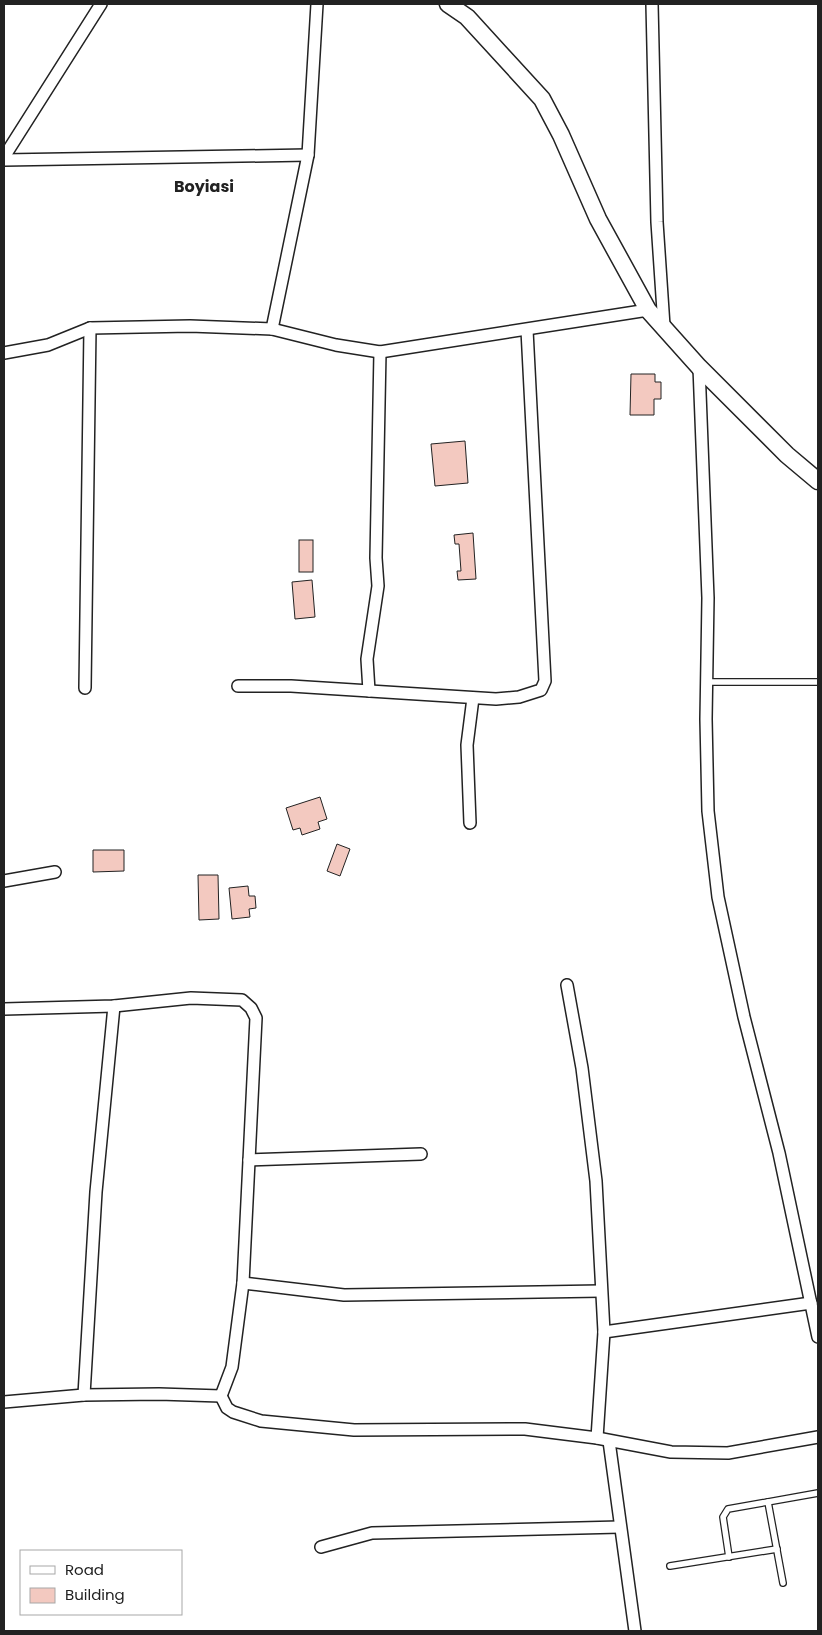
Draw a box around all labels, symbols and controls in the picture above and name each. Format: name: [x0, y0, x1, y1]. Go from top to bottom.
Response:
district label: Boyiasi: [174, 175, 234, 198]
legend: [20, 1550, 182, 1615]
text: Road: [65, 1559, 104, 1580]
text: Building: [65, 1584, 125, 1605]

